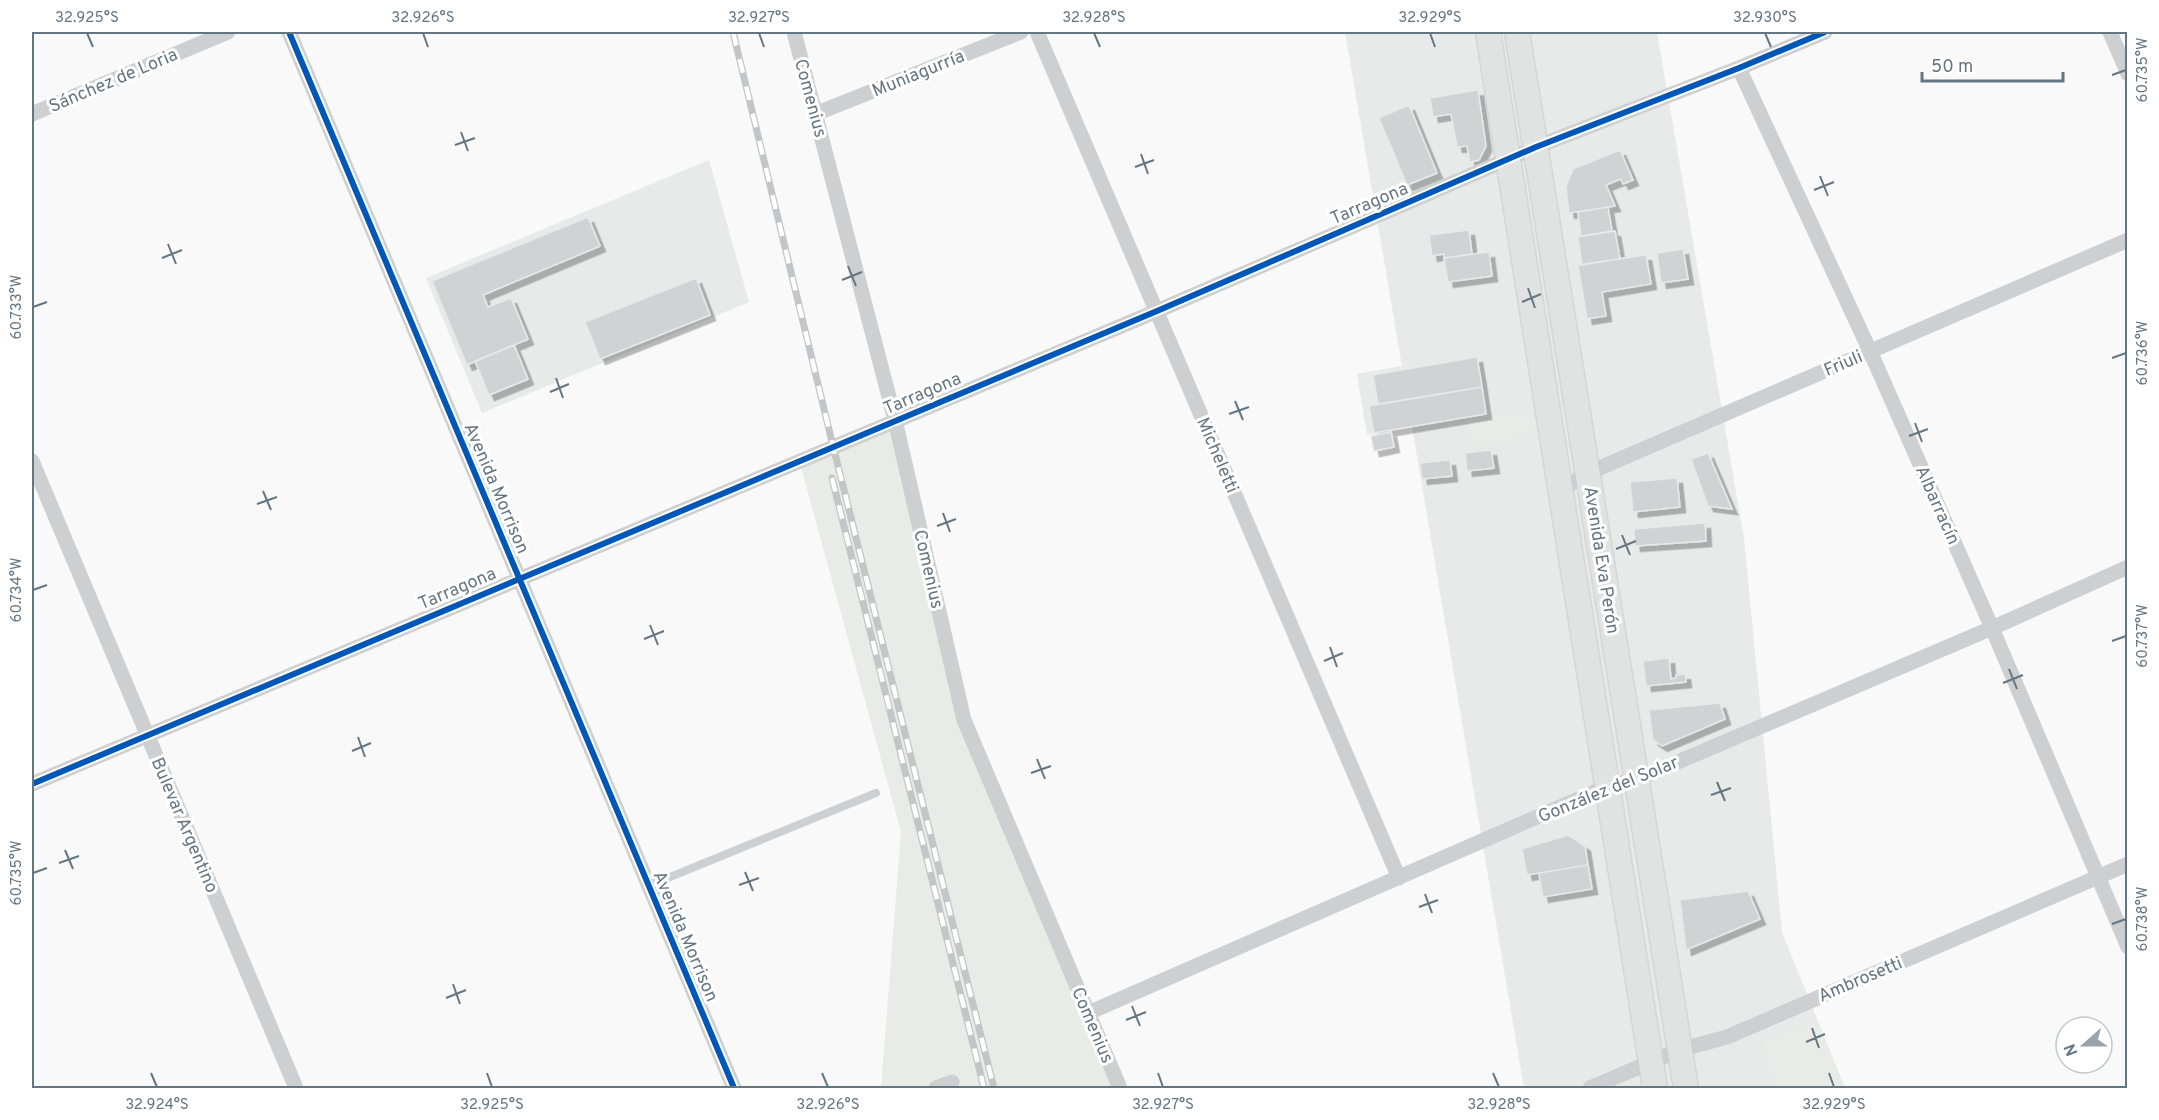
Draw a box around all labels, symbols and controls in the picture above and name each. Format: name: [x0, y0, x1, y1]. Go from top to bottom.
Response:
text: 32.925°S: [55, 9, 119, 28]
text: 32.926°S: [391, 9, 455, 28]
text: 32.927°S: [728, 9, 790, 28]
text: 32.928°S: [1062, 9, 1126, 28]
text: 32.929°S: [1398, 9, 1462, 28]
text: 32.930°S: [1733, 9, 1797, 28]
text: 60.735°W: [2134, 37, 2153, 103]
street label: Sánchez de Loria: [46, 44, 182, 119]
street label: Muniagurría: [869, 45, 968, 103]
scale bar: [1922, 45, 2063, 83]
text: 50 m: [1931, 56, 1973, 79]
street label: Comenius: [788, 57, 831, 140]
street label: Tarragona: [1327, 178, 1412, 231]
text: 60.733°W: [8, 275, 27, 339]
text: 60.736°W: [2134, 321, 2153, 385]
street label: Friuli: [1821, 346, 1866, 383]
street label: Tarragona: [880, 368, 965, 421]
street label: Micheletti: [1190, 414, 1243, 497]
street label: Avenida Morrison: [458, 420, 534, 558]
street label: Albarracín: [1909, 463, 1964, 549]
street label: Avenida Eva Perón: [1577, 485, 1624, 636]
street label: Comenius: [907, 528, 948, 611]
text: 60.734°W: [8, 557, 27, 623]
street label: Tarragona: [415, 563, 500, 616]
text: 60.737°W: [2134, 604, 2153, 668]
street label: González del Solar: [1535, 752, 1682, 829]
street label: Bulevar Argentino: [145, 754, 223, 897]
text: 60.735°W: [8, 840, 27, 906]
street label: Avenida Morrison: [647, 868, 723, 1006]
text: 60.738°W: [2134, 887, 2153, 952]
street label: Ambrosetti: [1815, 952, 1906, 1008]
street label: Comenius: [1065, 984, 1118, 1067]
north arrow: [2054, 1015, 2114, 1075]
text: N: [2060, 1041, 2083, 1059]
text: 32.924°S: [125, 1096, 189, 1115]
text: 32.925°S: [460, 1096, 524, 1115]
text: 32.926°S: [796, 1096, 860, 1115]
text: 32.927°S: [1132, 1096, 1194, 1115]
text: 32.928°S: [1467, 1096, 1531, 1115]
text: 32.929°S: [1802, 1096, 1866, 1115]

